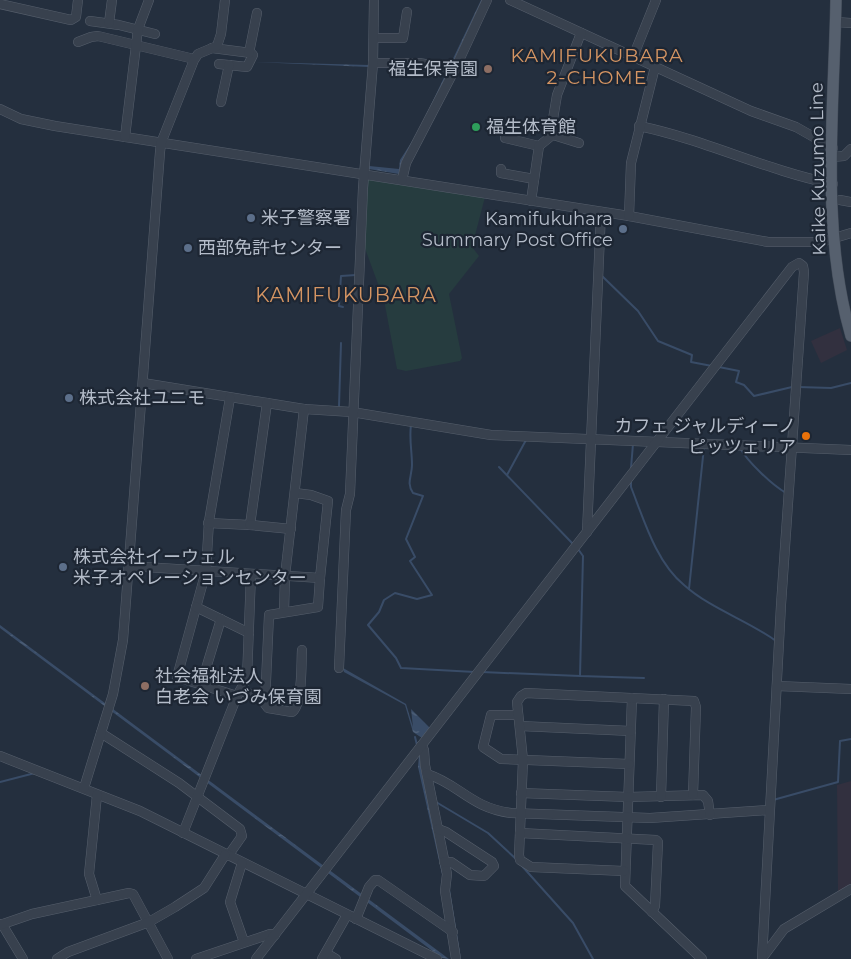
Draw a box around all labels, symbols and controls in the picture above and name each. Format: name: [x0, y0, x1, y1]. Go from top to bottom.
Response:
district label: KAMIFUKUBARA 2-CHOME: [510, 44, 684, 89]
place label: 福生保育園: [388, 58, 478, 80]
marker: 福生保育園: [482, 63, 494, 75]
street label: Kaike Kuzumo Line: [805, 82, 831, 256]
place label: 福生体育館: [486, 116, 576, 138]
marker: 福生体育館: [470, 121, 482, 133]
place label: 米子警察署: [261, 207, 351, 229]
place label: Kamifukuhara Summary Post Office: [422, 208, 613, 251]
marker: 米子警察署: [245, 212, 257, 224]
marker: Kamifukuhara Summary Post Office: [617, 223, 629, 235]
place label: 西部免許センター: [198, 237, 342, 259]
marker: 西部免許センター: [182, 242, 194, 254]
district label: KAMIFUKUBARA: [255, 283, 437, 307]
place label: 株式会社ユニモ: [79, 387, 205, 409]
marker: 株式会社ユニモ: [63, 392, 75, 404]
place label: カフェ ジャルディーノ ピッツェリア: [615, 415, 796, 458]
marker: カフェ ジャルディーノ ピッツェリア: [800, 430, 812, 442]
place label: 株式会社イーウェル 米子オペレーションセンター: [73, 546, 307, 589]
marker: 株式会社イーウェル 米子オペレーションセンター: [57, 561, 69, 573]
place label: 社会福祉法人 白老会 いづみ保育園: [155, 665, 322, 708]
marker: 社会福祉法人 白老会 いづみ保育園: [139, 680, 151, 692]

